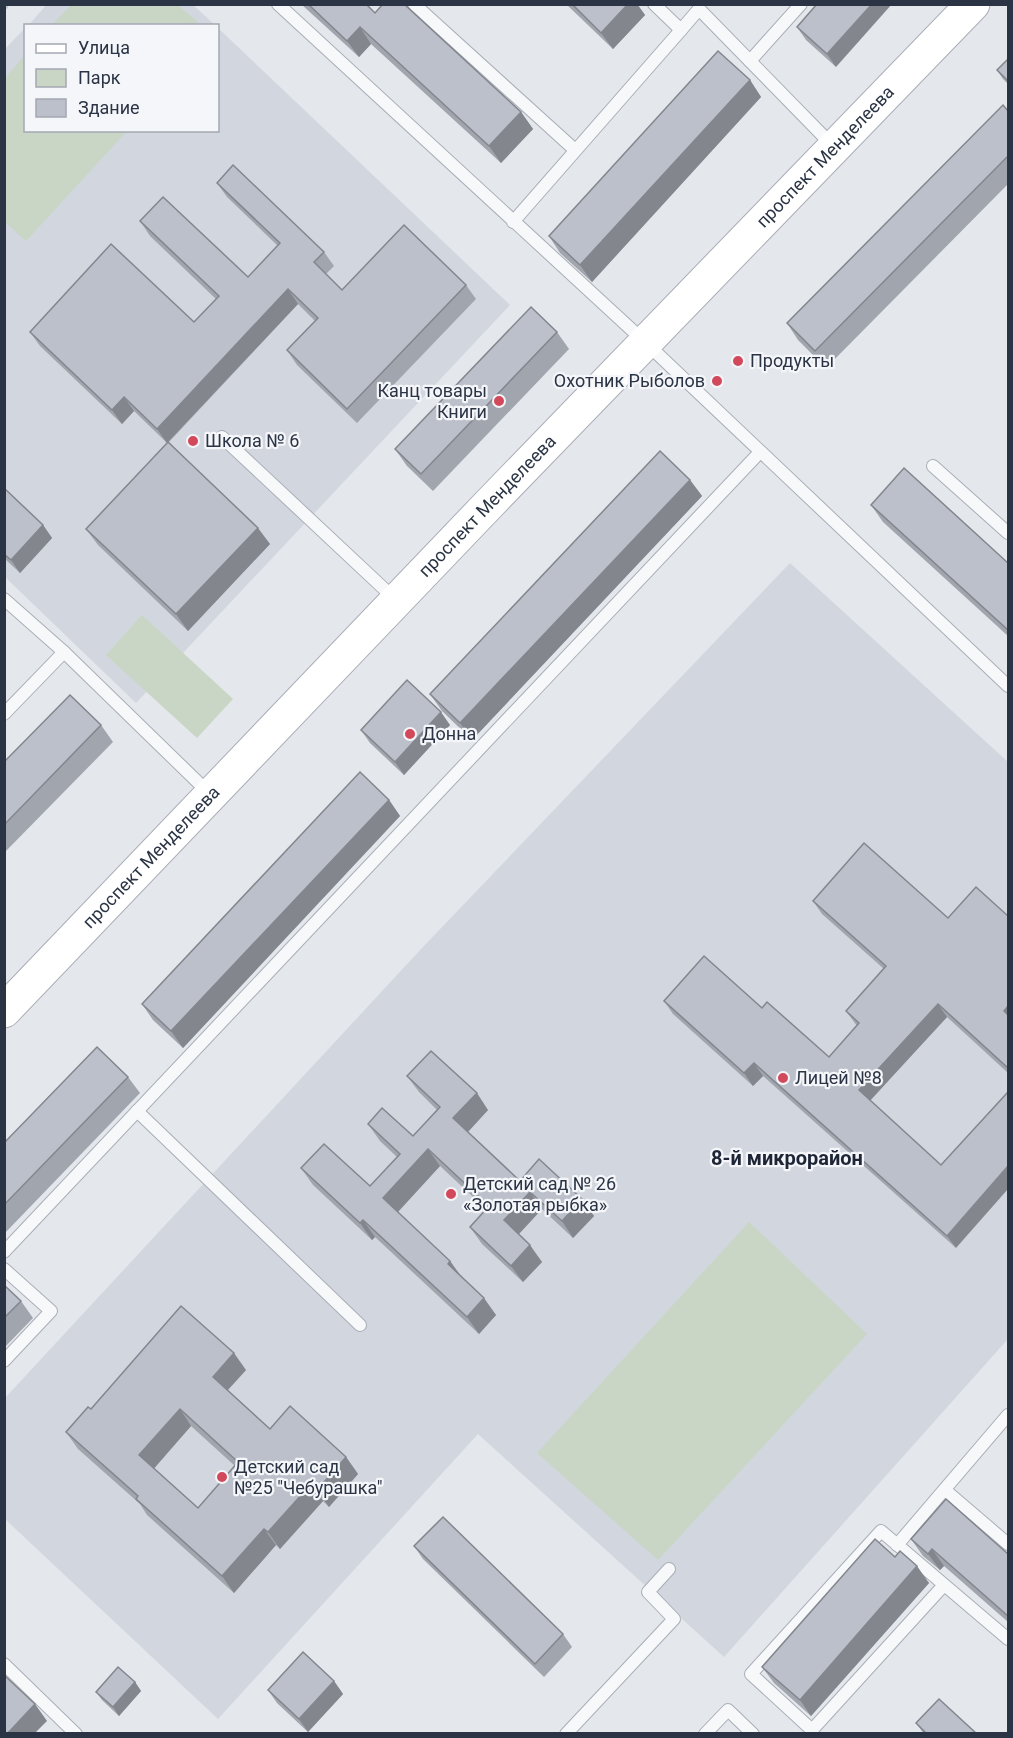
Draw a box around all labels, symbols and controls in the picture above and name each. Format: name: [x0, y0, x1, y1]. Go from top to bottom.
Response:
legend: [24, 24, 219, 132]
text: Улица: [78, 37, 130, 58]
text: Парк: [78, 67, 121, 88]
street label: проспект Менделеева: [752, 81, 898, 231]
text: Здание: [78, 97, 140, 118]
place label: Продукты: [750, 350, 834, 371]
marker: Продукты: [731, 354, 745, 368]
place label: Охотник Рыболов: [554, 370, 705, 391]
marker: Охотник Рыболов: [710, 374, 724, 388]
place label: Канц товары Книги: [377, 380, 487, 422]
marker: Канц товары Книги: [492, 394, 506, 408]
place label: Школа № 6: [205, 430, 299, 451]
street label: проспект Менделеева: [414, 430, 560, 581]
marker: Школа № 6: [186, 434, 200, 448]
place label: Донна: [422, 723, 476, 744]
marker: Донна: [403, 727, 417, 741]
street label: проспект Менделеева: [78, 781, 224, 932]
place label: Лицей №8: [795, 1067, 882, 1088]
marker: Лицей №8: [776, 1071, 790, 1085]
district label: 8-й микрорайон: [711, 1146, 863, 1170]
place label: Детский сад № 26 «Золотая рыбка»: [463, 1173, 616, 1215]
marker: Детский сад № 26 «Золотая рыбка»: [444, 1187, 458, 1201]
place label: Детский сад №25 "Чебурашка": [234, 1456, 382, 1498]
marker: Детский сад №25 "Чебурашка": [215, 1470, 229, 1484]

